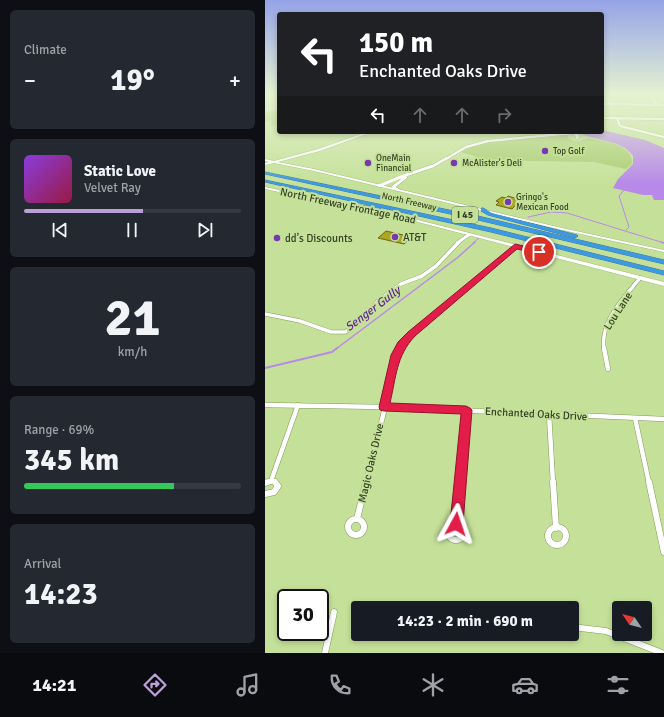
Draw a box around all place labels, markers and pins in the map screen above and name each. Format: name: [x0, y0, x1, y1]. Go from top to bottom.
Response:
marker: Top Golf: [540, 146, 550, 156]
place label: Top Golf: [553, 146, 585, 157]
place label: OneMain Financial: [376, 153, 412, 174]
marker: OneMain Financial: [363, 158, 373, 168]
marker: McAlister's Deli: [449, 158, 459, 168]
place label: McAlister's Deli: [462, 158, 522, 169]
place label: Gringo's Mexican Food: [516, 192, 569, 213]
marker: Gringo's Mexican Food: [503, 197, 513, 207]
place label: AT&T: [403, 231, 427, 244]
place label: dd's Discounts: [285, 232, 353, 245]
marker: AT&T: [390, 232, 400, 242]
marker: dd's Discounts: [272, 233, 282, 243]
pin: [522, 235, 556, 269]

